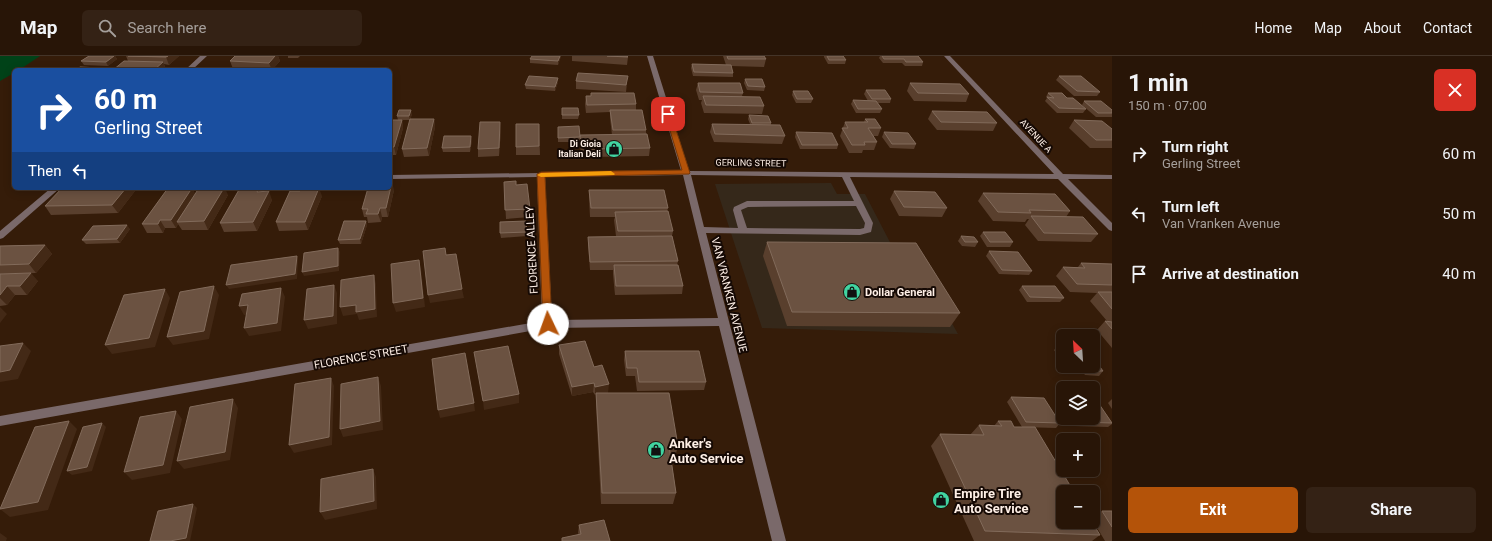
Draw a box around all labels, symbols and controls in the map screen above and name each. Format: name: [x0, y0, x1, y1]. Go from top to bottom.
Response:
search box: [82, 10, 362, 46]
text: Map: [20, 16, 58, 39]
icon: search: [96, 17, 118, 39]
text: Search here: [128, 19, 206, 37]
text: Home: [1254, 20, 1292, 36]
text: Map: [1314, 20, 1342, 36]
text: About: [1364, 20, 1401, 36]
text: Contact: [1423, 20, 1472, 36]
text: 1 min: [1128, 69, 1188, 97]
button: close: [1434, 69, 1476, 111]
text: 60 m: [94, 83, 157, 116]
icon: right: [28, 84, 80, 136]
pin: [651, 97, 685, 131]
text: 150 m · 07:00: [1128, 98, 1207, 113]
icon: arrive: [657, 103, 679, 125]
text: Gerling Street: [94, 117, 203, 138]
street label: AVENUE A: [1018, 117, 1054, 155]
text: Turn right: [1162, 138, 1228, 156]
place label: Di Gioia Italian Deli: [558, 139, 601, 159]
shop icon: Di Gioia Italian Deli: [604, 139, 624, 159]
icon: right: [1128, 143, 1150, 165]
text: 60 m: [1442, 145, 1476, 163]
text: Gerling Street: [1162, 156, 1240, 171]
street label: GERLING STREET: [716, 157, 787, 169]
icon: left: [69, 160, 91, 182]
text: Then: [28, 162, 61, 180]
text: Turn left: [1162, 198, 1219, 216]
icon: left: [1128, 203, 1150, 225]
street label: FLORENCE ALLEY: [523, 205, 541, 294]
text: 50 m: [1442, 205, 1476, 223]
text: Van Vranken Avenue: [1162, 216, 1280, 231]
street label: VAN VRANKEN AVENUE: [708, 236, 750, 354]
icon: arrive: [1128, 263, 1150, 285]
text: Arrive at destination: [1162, 265, 1299, 283]
text: 40 m: [1442, 265, 1476, 283]
shop icon: Dollar General: [842, 282, 862, 302]
place label: Dollar General: [865, 286, 935, 299]
position arrow: [527, 303, 569, 345]
north arrow: [1056, 329, 1100, 373]
map controls: [1056, 329, 1100, 529]
street label: FLORENCE STREET: [313, 342, 409, 372]
button: layers: [1056, 381, 1100, 425]
button: +: [1056, 433, 1100, 477]
place label: Anker's Auto Service: [669, 436, 743, 466]
shop icon: Anker's Auto Service: [646, 440, 666, 460]
button: −: [1056, 485, 1100, 529]
place label: Empire Tire Auto Service: [954, 486, 1028, 516]
button: Exit: [1128, 487, 1298, 533]
button: Share: [1306, 487, 1476, 533]
shop icon: Empire Tire Auto Service: [931, 490, 951, 510]

